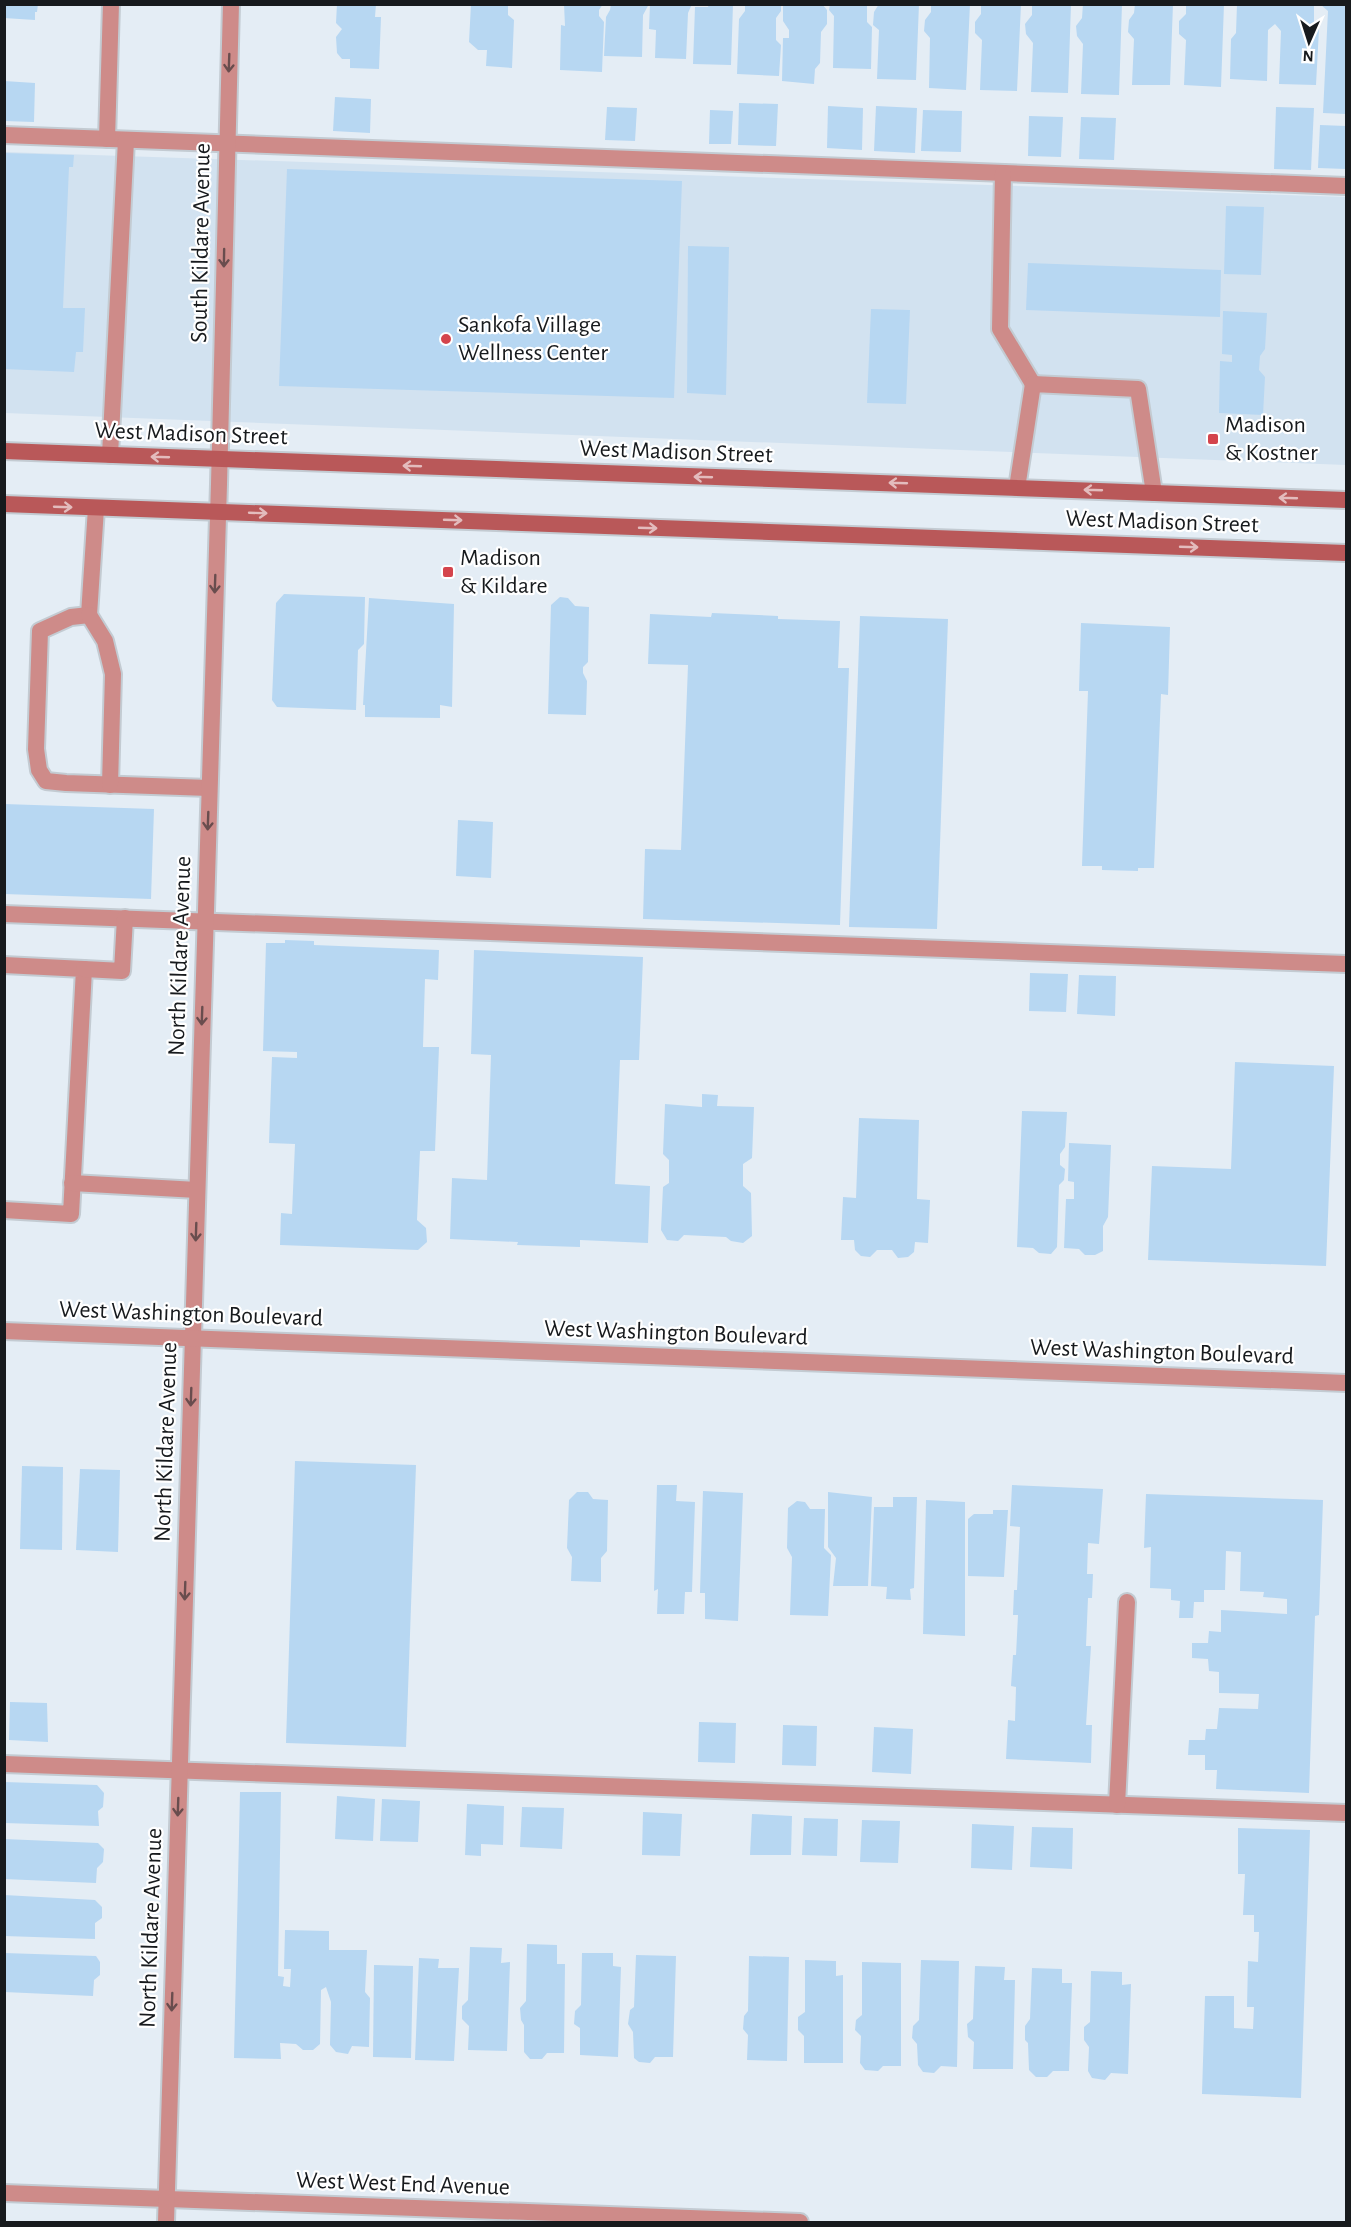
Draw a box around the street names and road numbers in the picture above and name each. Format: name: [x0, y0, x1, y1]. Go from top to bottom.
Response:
street label: South Kildare Avenue: [187, 143, 215, 343]
street label: West Madison Street: [94, 419, 288, 449]
street label: West Madison Street: [579, 437, 773, 467]
street label: West Madison Street: [1065, 507, 1259, 537]
street label: North Kildare Avenue: [165, 856, 195, 1056]
street label: West Washington Boulevard: [59, 1297, 323, 1331]
street label: West Washington Boulevard: [544, 1316, 808, 1350]
street label: West Washington Boulevard: [1030, 1335, 1294, 1369]
street label: North Kildare Avenue: [151, 1342, 181, 1542]
street label: North Kildare Avenue: [136, 1828, 166, 2028]
street label: West West End Avenue: [296, 2168, 510, 2200]

